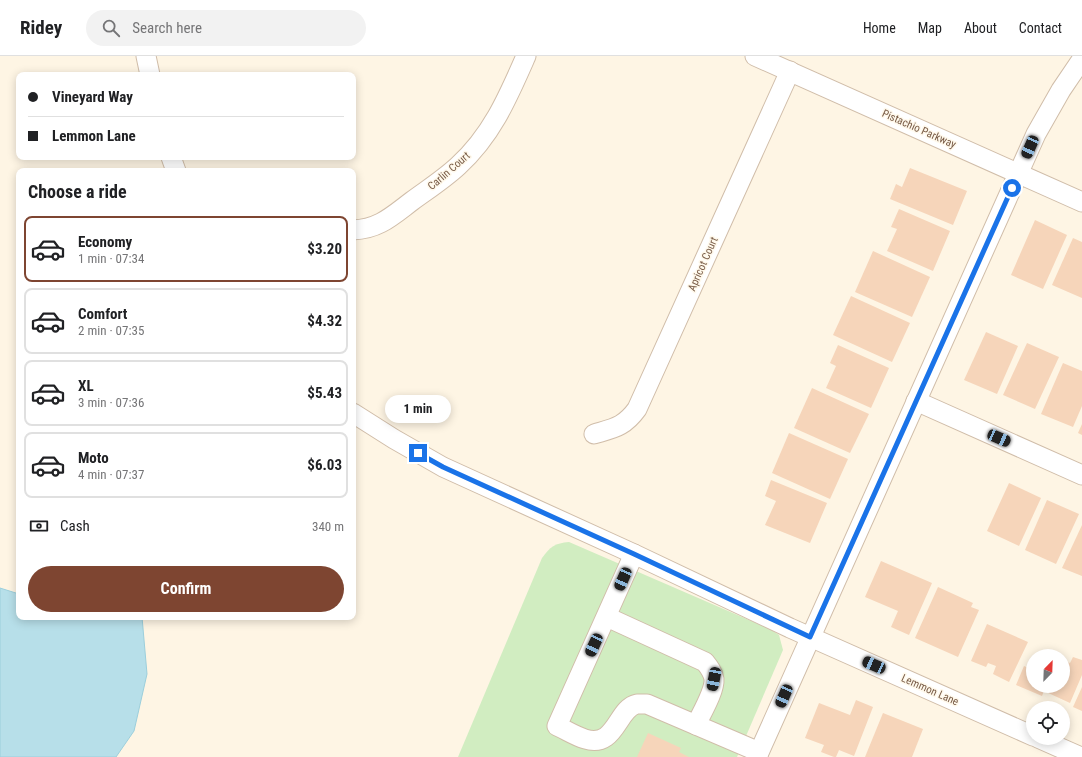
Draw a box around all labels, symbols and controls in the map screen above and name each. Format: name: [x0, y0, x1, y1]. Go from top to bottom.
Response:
search box: [86, 10, 366, 46]
text: Ridey: [20, 16, 62, 39]
icon: search: [100, 17, 122, 39]
text: Search here: [132, 19, 202, 37]
text: Home: [863, 20, 896, 36]
text: Map: [918, 20, 942, 36]
text: About: [964, 20, 997, 36]
text: Contact: [1019, 20, 1062, 36]
text: Vineyard Way: [52, 88, 133, 106]
street label: Pistachio Parkway: [880, 107, 958, 151]
text: Lemmon Lane: [52, 127, 136, 145]
car: [1020, 134, 1040, 160]
street label: Carlin Court: [425, 149, 473, 193]
route start: [1003, 179, 1021, 197]
text: Choose a ride: [28, 181, 127, 202]
icon: car: [30, 231, 66, 267]
text: Economy: [78, 233, 132, 251]
street label: Apricot Court: [685, 235, 721, 293]
text: $3.20: [307, 240, 342, 258]
text: 1 min · 07:34: [78, 251, 144, 266]
icon: car: [30, 303, 66, 339]
text: Comfort: [78, 305, 127, 323]
text: $4.32: [307, 312, 342, 330]
text: 2 min · 07:35: [78, 323, 144, 338]
icon: car: [30, 375, 66, 411]
text: XL: [78, 377, 94, 395]
text: $5.43: [307, 384, 342, 402]
text: 3 min · 07:36: [78, 395, 144, 410]
callout: 1 min: [385, 395, 451, 423]
text: 1 min: [404, 401, 432, 416]
car: [986, 428, 1012, 448]
route end: [409, 444, 427, 462]
icon: car: [30, 447, 66, 483]
text: Moto: [78, 449, 109, 467]
text: $6.03: [307, 456, 342, 474]
text: 4 min · 07:37: [78, 467, 144, 482]
icon: cash: [28, 515, 50, 537]
text: Cash: [60, 517, 90, 535]
text: 340 m: [312, 519, 344, 534]
button: Confirm: [28, 566, 344, 612]
car: [613, 566, 633, 592]
car: [583, 632, 605, 658]
north arrow: [1026, 649, 1070, 693]
map controls: [1026, 649, 1070, 745]
car: [861, 655, 887, 675]
car: [706, 666, 722, 692]
street label: Lemmon Lane: [899, 672, 961, 708]
car: [774, 683, 794, 709]
button: locate: [1026, 701, 1070, 745]

